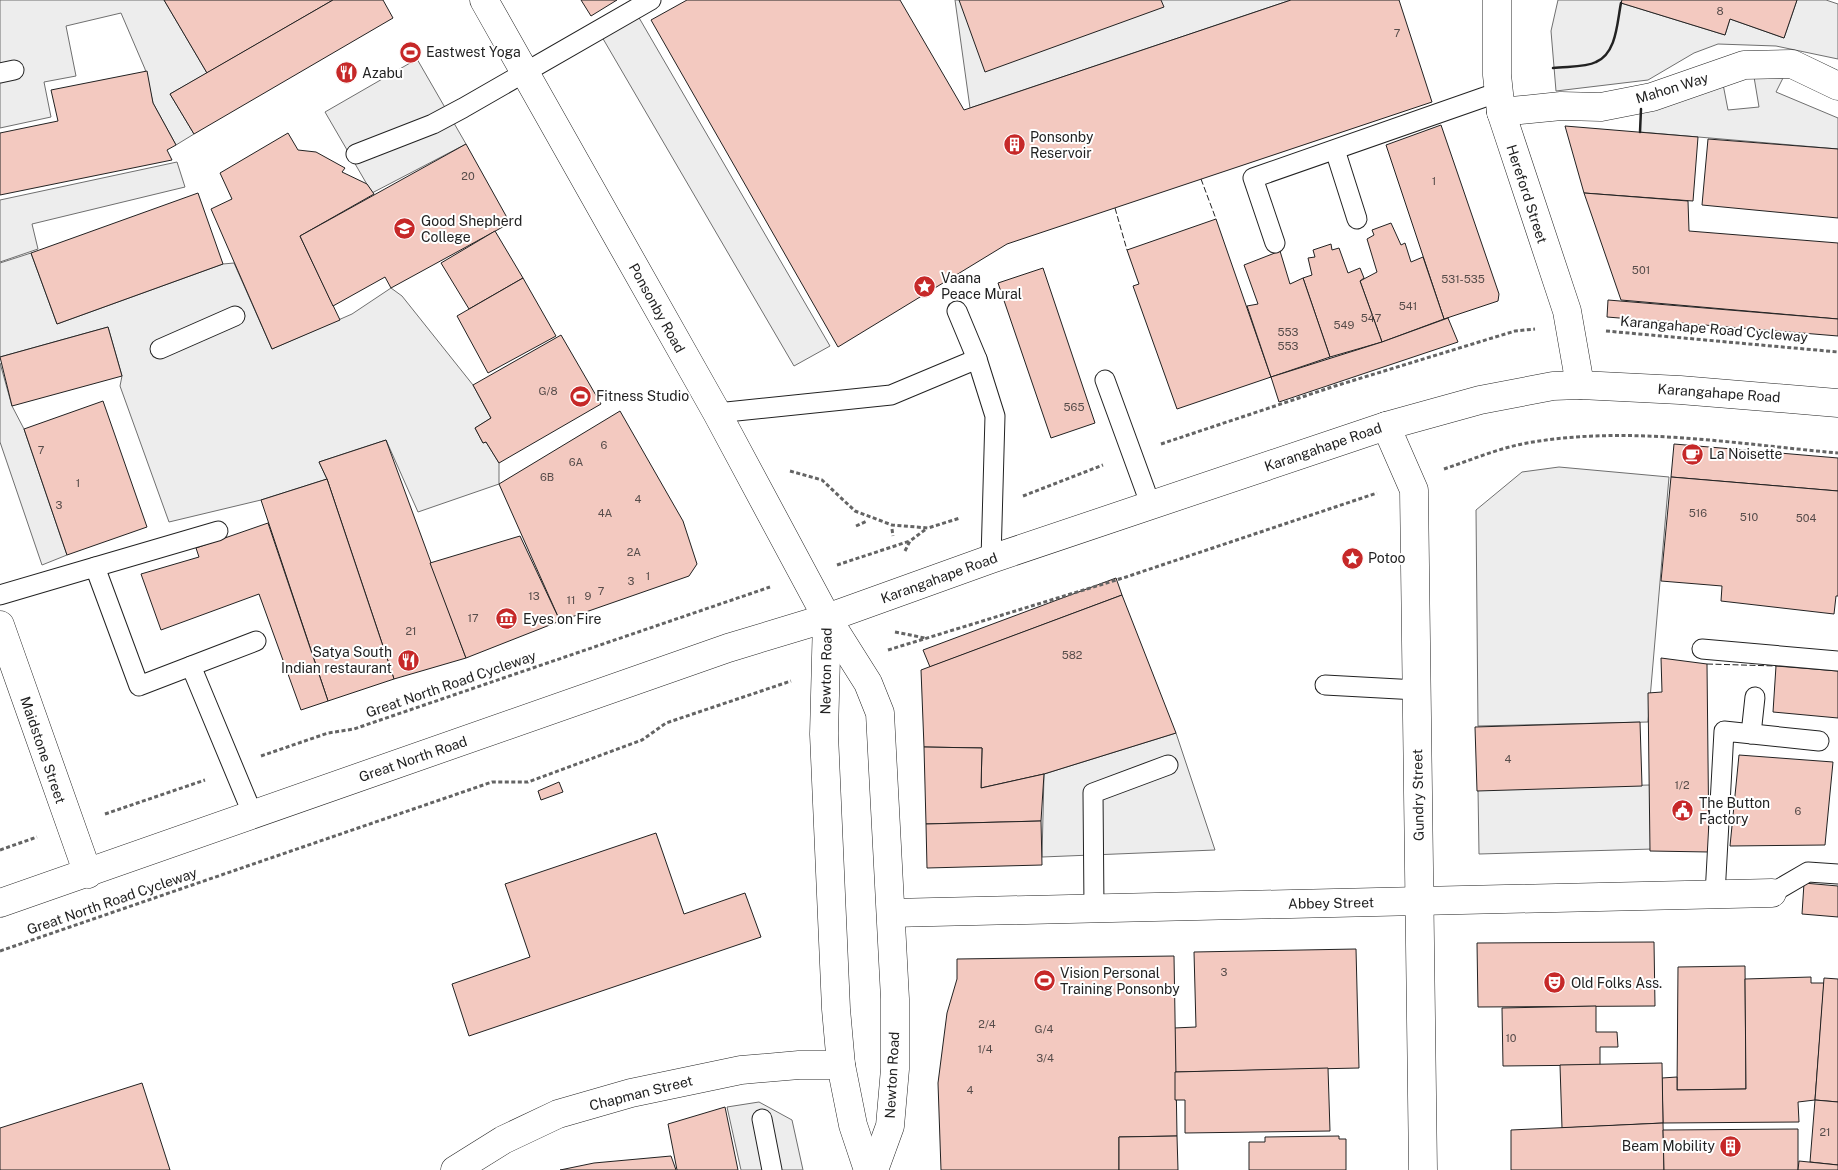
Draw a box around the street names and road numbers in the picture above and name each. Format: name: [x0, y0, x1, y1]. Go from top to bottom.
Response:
street label: Mahon Way: [1634, 69, 1711, 107]
street label: Hereford Street: [1503, 143, 1551, 245]
street label: Ponsonby Road: [626, 260, 688, 356]
street label: Karangahape Road Cycleway: [1619, 313, 1809, 345]
street label: Karangahape Road: [1657, 381, 1781, 405]
street label: Karangahape Road: [1262, 419, 1384, 475]
street label: Karangahape Road: [878, 549, 1000, 607]
street label: Newton Road: [817, 627, 835, 715]
street label: Great North Road Cycleway: [364, 647, 539, 721]
street label: Maidstone Street: [17, 694, 69, 806]
street label: Great North Road: [357, 733, 469, 785]
street label: Gundry Street: [1409, 749, 1427, 841]
street label: Great North Road Cycleway: [25, 864, 200, 938]
street label: Abbey Street: [1288, 894, 1374, 912]
street label: Newton Road: [882, 1031, 902, 1119]
street label: Chapman Street: [588, 1072, 694, 1114]

